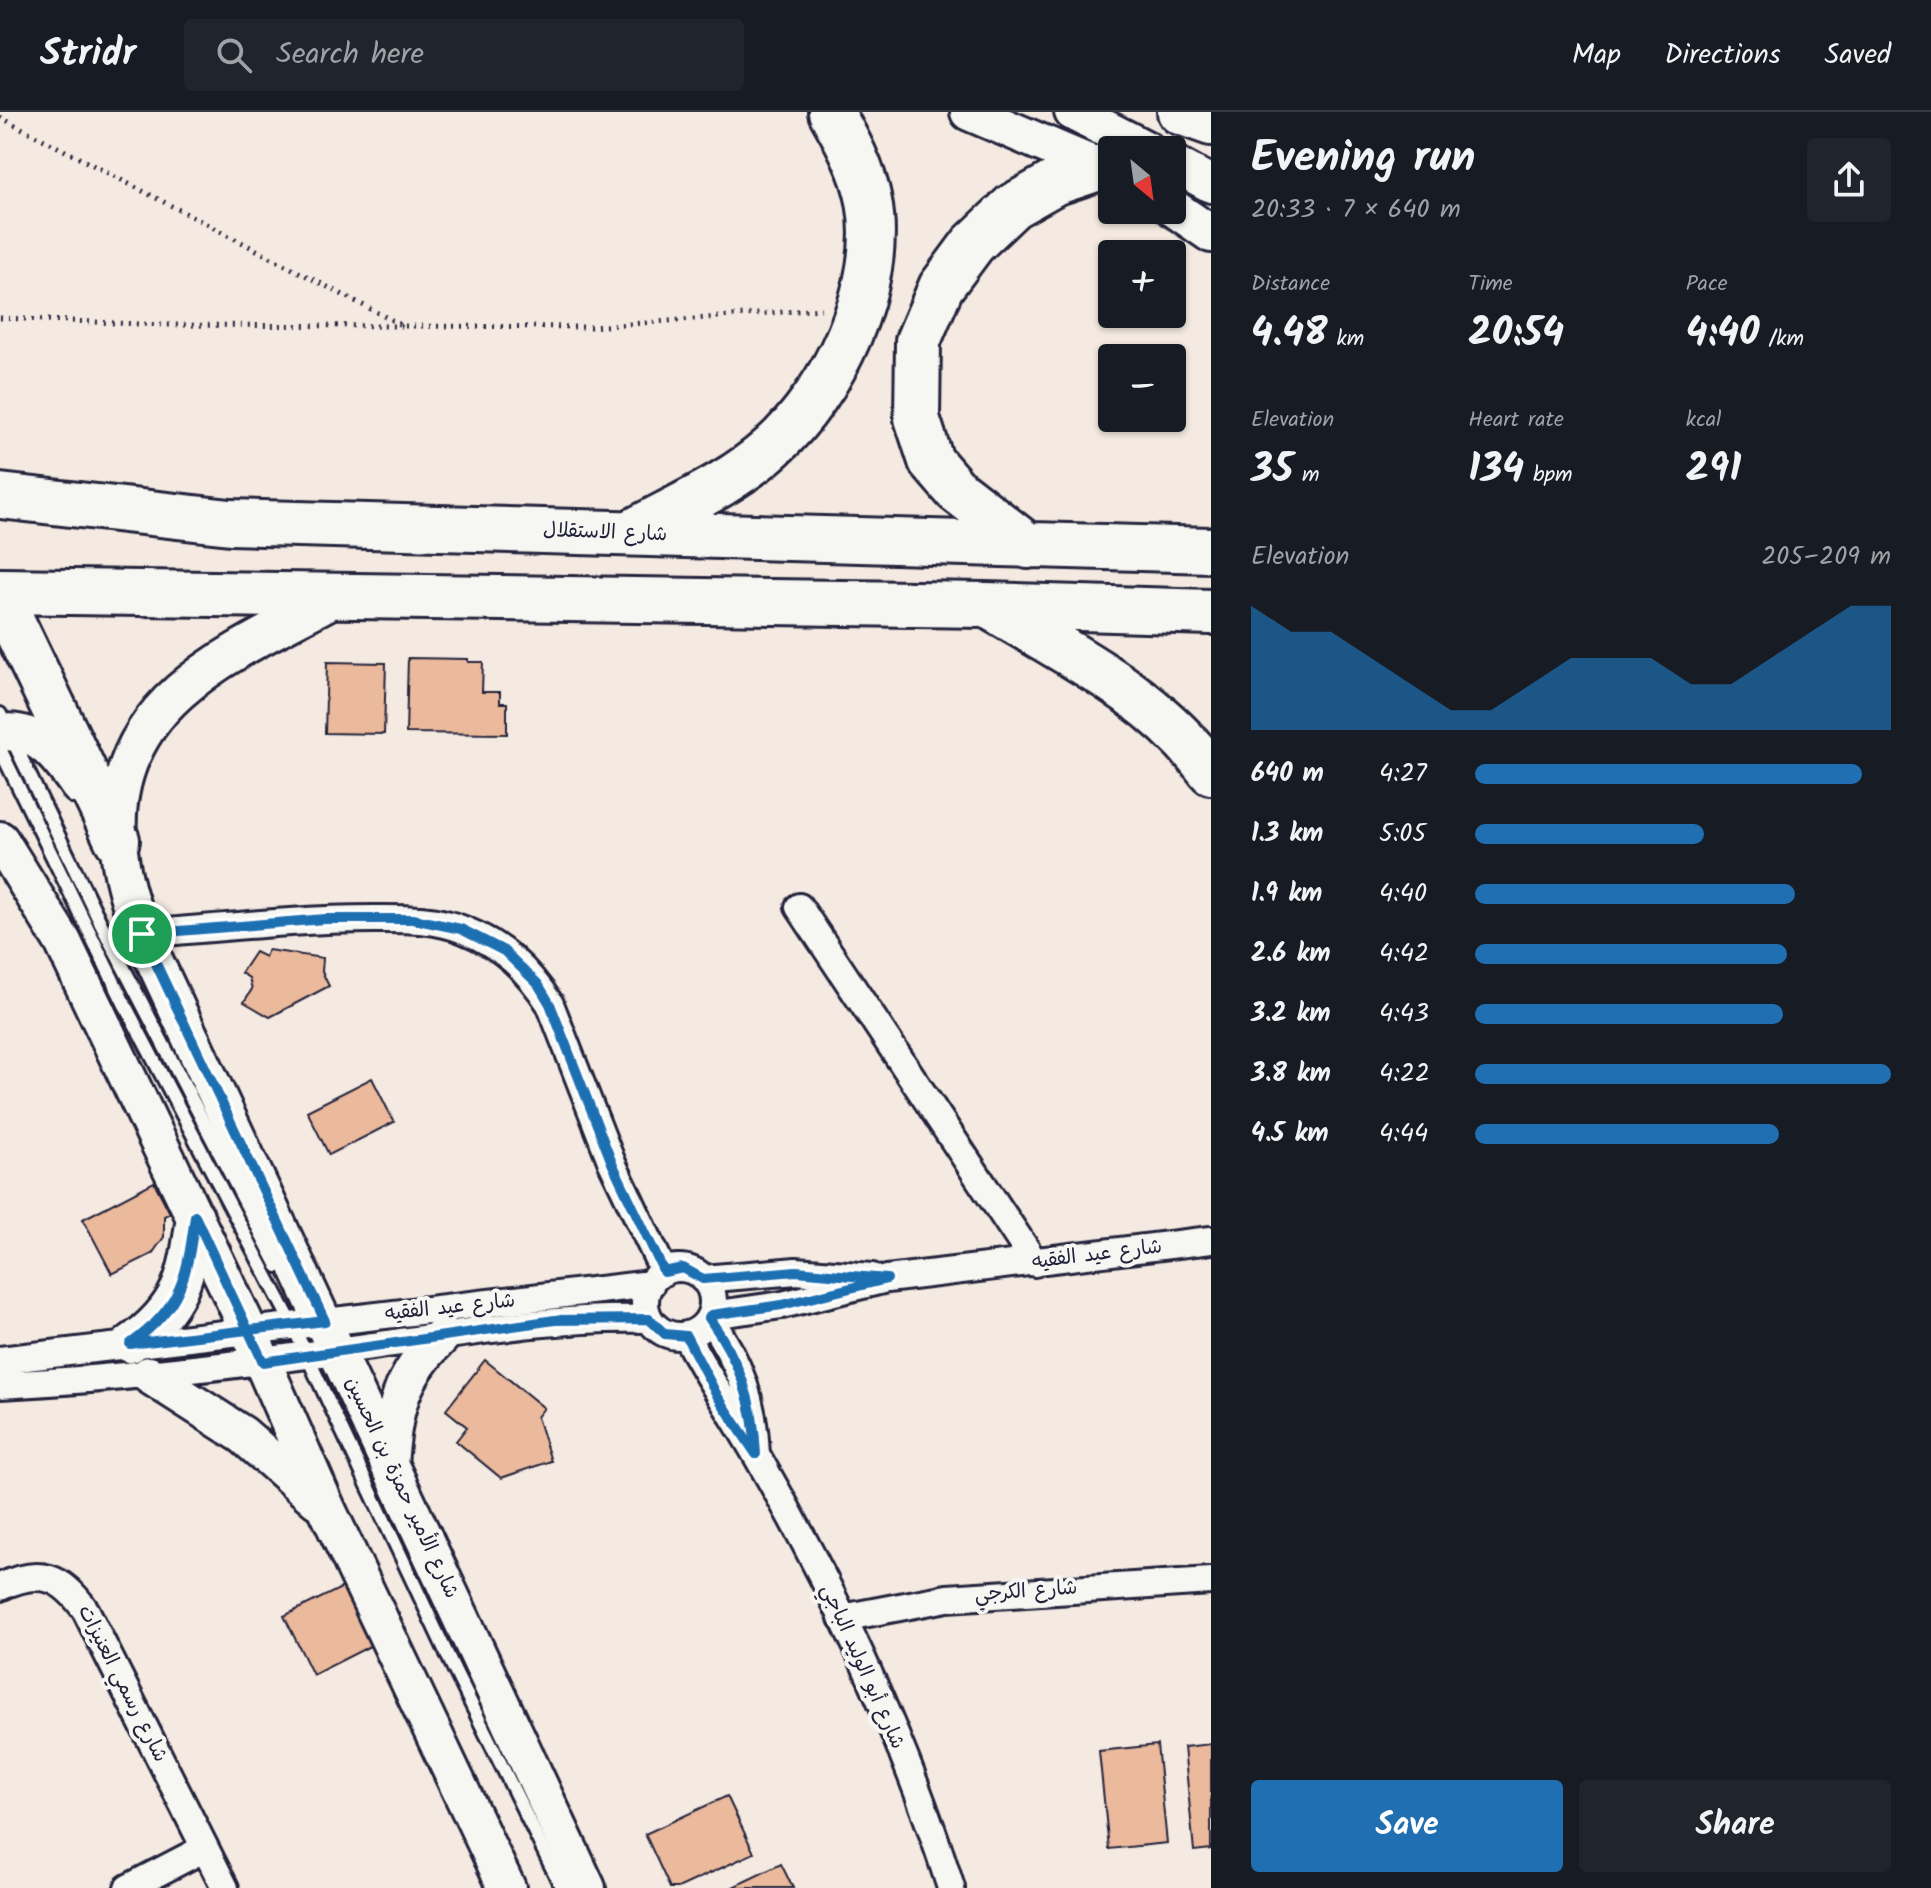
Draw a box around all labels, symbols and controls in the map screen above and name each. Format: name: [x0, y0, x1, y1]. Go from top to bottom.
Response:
search box: [184, 19, 744, 91]
text: Stridr: [40, 25, 136, 85]
text: Search here: [276, 31, 424, 79]
icon: search: [212, 33, 256, 77]
text: Map: [1572, 33, 1621, 78]
text: Directions: [1665, 33, 1781, 78]
text: Saved: [1825, 33, 1891, 78]
text: Evening run: [1251, 124, 1475, 194]
north arrow: [1098, 136, 1186, 224]
map controls: [1098, 136, 1186, 432]
button: share: [1807, 138, 1891, 222]
text: 20:33 · 7 × 640 m: [1251, 189, 1461, 231]
button: +: [1098, 240, 1186, 328]
text: Distance: [1251, 267, 1330, 302]
text: Time: [1468, 267, 1513, 302]
text: Pace: [1686, 267, 1728, 302]
text: 4.48: [1251, 302, 1328, 366]
text: 20:54: [1468, 302, 1564, 366]
text: 4:40: [1686, 302, 1760, 366]
text: km: [1328, 322, 1364, 357]
text: /km: [1760, 322, 1804, 357]
button: −: [1098, 344, 1186, 432]
text: Elevation: [1251, 403, 1334, 438]
text: Heart rate: [1468, 403, 1564, 438]
text: kcal: [1686, 403, 1721, 438]
text: 35: [1251, 438, 1293, 502]
text: 134: [1468, 438, 1524, 502]
text: 291: [1686, 438, 1741, 502]
text: m: [1293, 458, 1319, 493]
text: bpm: [1524, 458, 1573, 493]
street label: شارع الاستقلال: [542, 515, 668, 551]
text: Elevation: [1251, 536, 1349, 578]
text: 205–209 m: [1761, 536, 1891, 578]
text: 640 m: [1251, 753, 1324, 795]
text: 4:27: [1379, 753, 1427, 795]
text: 1.3 km: [1251, 813, 1323, 855]
text: 5:05: [1379, 813, 1426, 855]
text: 1.9 km: [1251, 873, 1322, 915]
text: 4:40: [1379, 873, 1427, 915]
pin: [108, 900, 176, 968]
icon: arrive: [120, 912, 164, 956]
text: 2.6 km: [1251, 933, 1331, 975]
text: 4:42: [1379, 933, 1429, 975]
text: 3.2 km: [1251, 993, 1331, 1035]
text: 4:43: [1379, 993, 1429, 1035]
text: 3.8 km: [1251, 1053, 1331, 1095]
text: 4:22: [1379, 1053, 1430, 1095]
text: 4.5 km: [1251, 1113, 1329, 1155]
text: 4:44: [1379, 1113, 1428, 1155]
street label: شارع عيد الفقيه: [1030, 1231, 1164, 1279]
street label: شارع عيد الفقيه: [383, 1285, 517, 1331]
street label: شارع الأمير حمزة بن الحسين: [336, 1372, 466, 1604]
street label: شارع الكرجي: [974, 1572, 1078, 1612]
street label: شارع أبو الوليد الباجي: [811, 1579, 913, 1755]
street label: شارع رسمي العنيزات: [69, 1600, 175, 1768]
button: Save: [1251, 1780, 1563, 1872]
button: Share: [1579, 1780, 1891, 1872]

